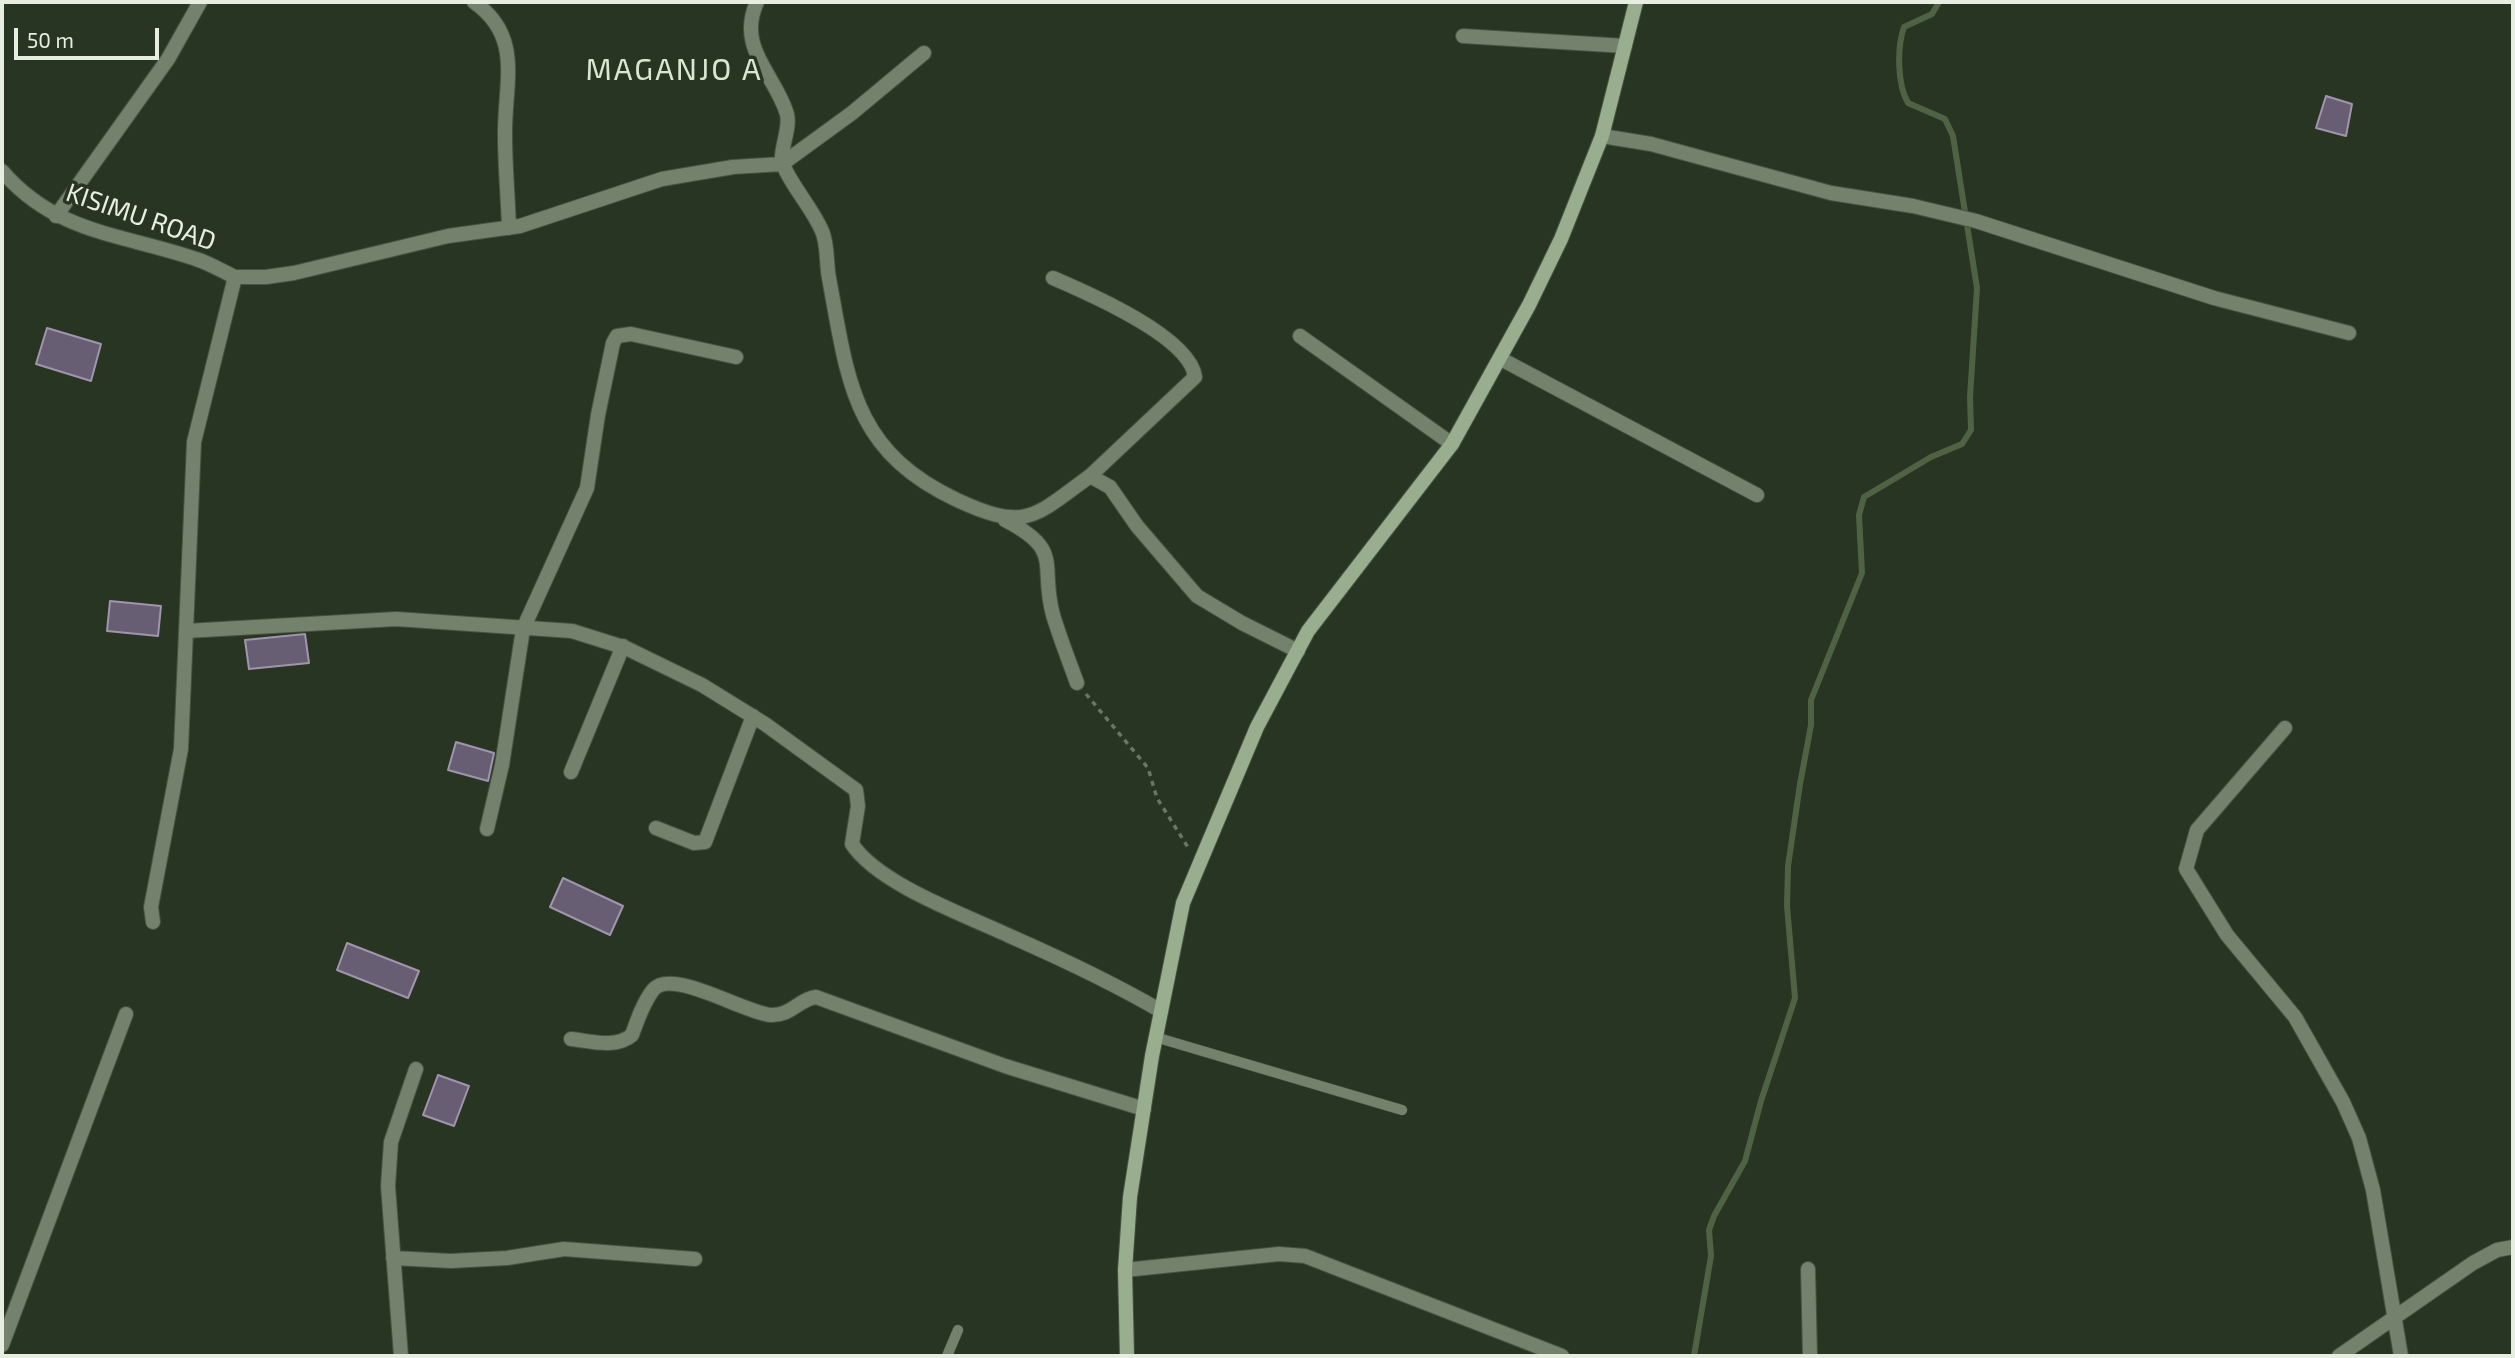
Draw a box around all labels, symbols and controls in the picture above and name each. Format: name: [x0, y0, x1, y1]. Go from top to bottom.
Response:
scale bar: [18, 14, 163, 58]
text: 50 m: [27, 27, 74, 52]
district label: MAGANJO A: [587, 52, 761, 88]
street label: KISIMU ROAD: [62, 177, 220, 257]

